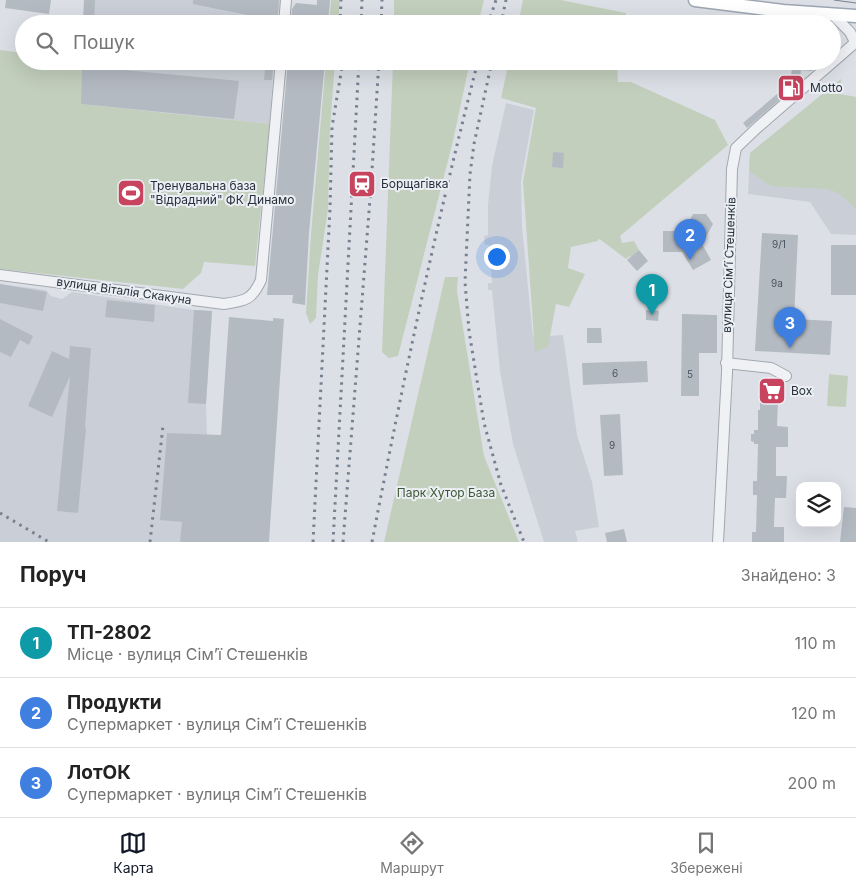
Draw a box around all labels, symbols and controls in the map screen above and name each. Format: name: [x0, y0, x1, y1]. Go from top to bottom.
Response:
search box: [15, 15, 841, 70]
icon: search: [33, 29, 61, 57]
text: Пошук: [73, 31, 135, 54]
fuel station icon: Motto: [776, 73, 806, 103]
place label: Motto: [810, 80, 843, 95]
station icon: Борщагівка: [347, 169, 377, 199]
place label: Борщагівка: [381, 176, 448, 191]
sports icon: Тренувальна база "Відрадний" ФК Динамо: [116, 178, 146, 208]
place label: Тренувальна база "Відрадний" ФК Динамо: [150, 178, 294, 207]
street label: вулиця Сімʼї Стешенків: [719, 197, 738, 333]
pin: 2: [674, 219, 706, 260]
house number: 9/1: [772, 238, 786, 250]
your location: [484, 244, 510, 270]
street label: вулиця Віталія Скакуна: [56, 274, 193, 307]
pin: 1: [636, 274, 668, 315]
house number: 9а: [771, 277, 783, 289]
pin: 3: [774, 307, 806, 348]
house number: 6: [612, 367, 618, 379]
house number: 5: [687, 368, 693, 380]
supermarket icon: Box: [757, 376, 787, 406]
place label: Box: [791, 383, 813, 398]
house number: 9: [609, 439, 615, 451]
map controls: [796, 482, 841, 527]
button: layers: [796, 482, 841, 527]
park label: Парк Хутор База: [397, 485, 495, 500]
text: Поруч: [20, 562, 87, 587]
text: Знайдено: 3: [741, 565, 836, 585]
text: ТП-2802: [67, 621, 151, 644]
text: 1: [33, 633, 39, 653]
text: 110 m: [794, 633, 836, 653]
text: Місце · вулиця Сімʼї Стешенків: [67, 644, 308, 664]
text: Продукти: [67, 691, 162, 714]
text: 2: [31, 703, 41, 723]
text: 120 m: [791, 703, 836, 723]
text: Супермаркет · вулиця Сімʼї Стешенків: [67, 714, 367, 734]
text: ЛотОК: [67, 761, 131, 784]
text: 3: [31, 773, 41, 793]
text: 200 m: [788, 773, 836, 793]
text: Супермаркет · вулиця Сімʼї Стешенків: [67, 784, 367, 804]
tab: Карта: [113, 829, 154, 876]
tab: Маршрут: [380, 829, 444, 876]
tab: Збережені: [670, 829, 743, 876]

